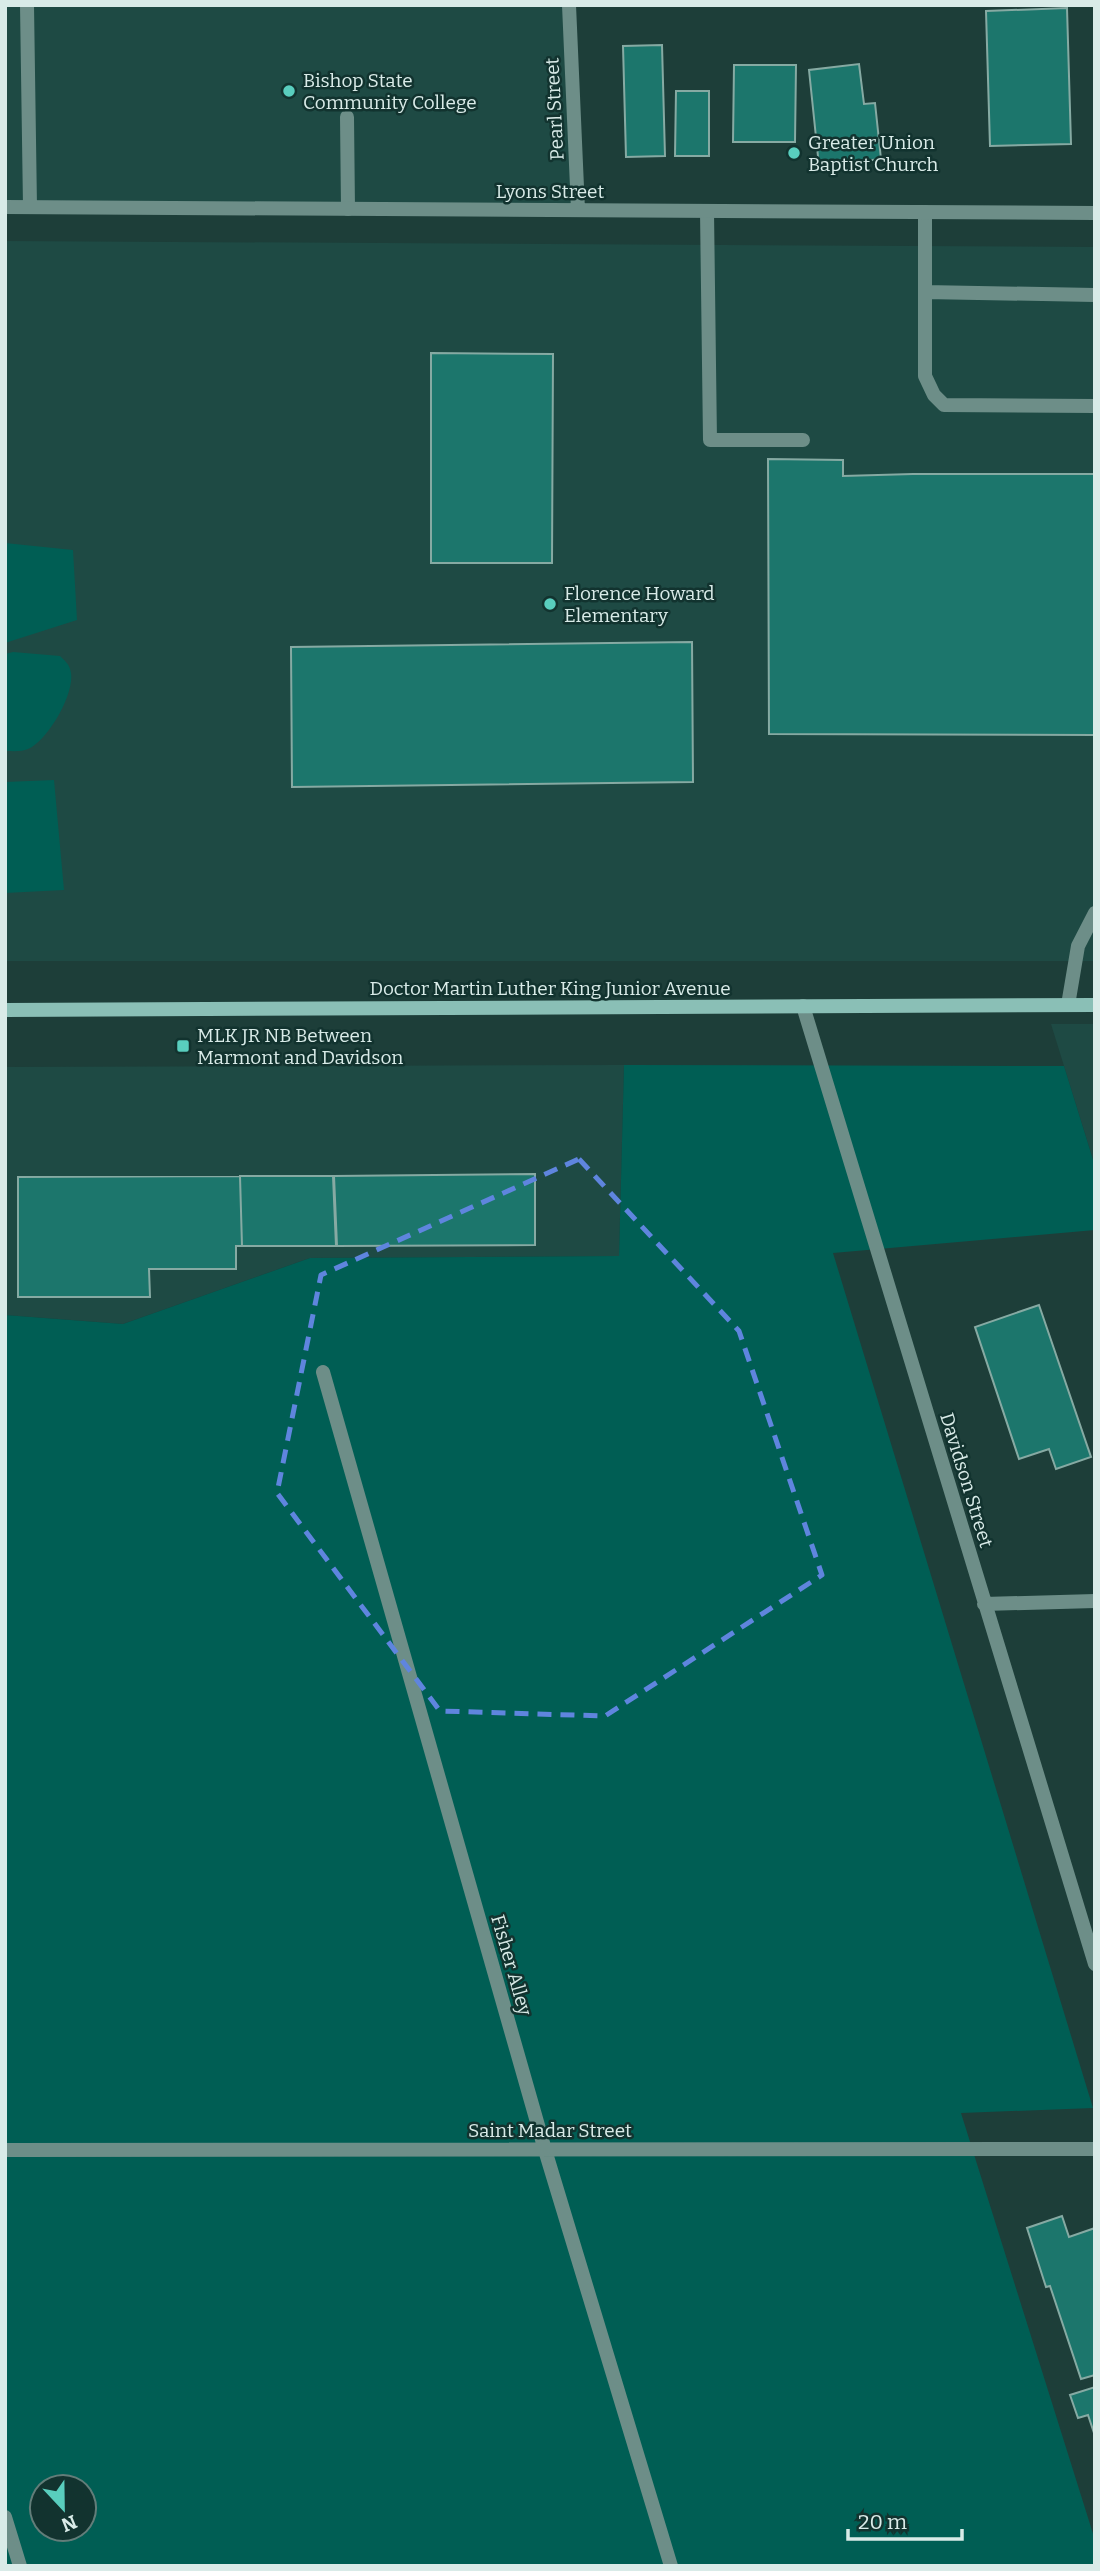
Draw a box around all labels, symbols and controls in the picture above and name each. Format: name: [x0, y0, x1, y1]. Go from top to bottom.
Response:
street label: Pearl Street: [540, 57, 569, 161]
place label: Bishop State Community College: [303, 69, 477, 114]
marker: Bishop State Community College: [281, 83, 297, 99]
place label: Greater Union Baptist Church: [808, 131, 938, 176]
marker: Greater Union Baptist Church: [786, 145, 802, 161]
street label: Lyons Street: [496, 180, 604, 203]
place label: Florence Howard Elementary: [564, 582, 715, 627]
marker: Florence Howard Elementary: [542, 596, 558, 612]
street label: Doctor Martin Luther King Junior Avenue: [369, 977, 731, 1000]
place label: MLK JR NB Between Marmont and Davidson: [197, 1024, 403, 1069]
marker: MLK JR NB Between Marmont and Davidson: [175, 1038, 191, 1054]
street label: Davidson Street: [935, 1410, 998, 1550]
street label: Fisher Alley: [486, 1912, 537, 2019]
street label: Saint Madar Street: [468, 2119, 632, 2142]
north arrow: [28, 2473, 98, 2543]
scale bar: [848, 2498, 962, 2542]
text: 20 m: [858, 2509, 907, 2535]
text: N: [58, 2510, 80, 2537]

